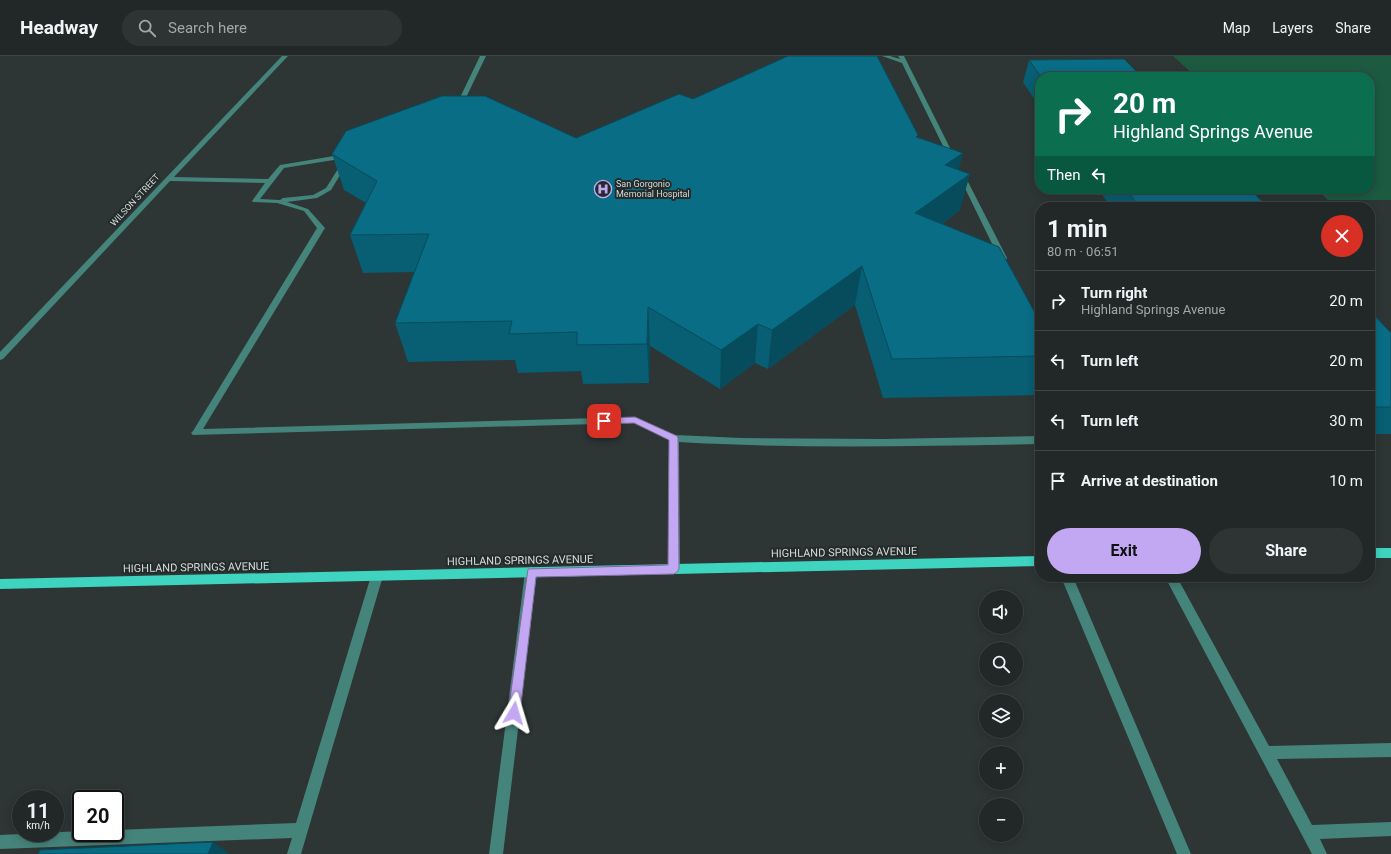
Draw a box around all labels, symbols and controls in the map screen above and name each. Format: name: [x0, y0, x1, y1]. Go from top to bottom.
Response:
search box: [122, 10, 402, 46]
text: Headway: [20, 16, 98, 39]
icon: search: [136, 17, 158, 39]
text: Search here: [168, 19, 247, 37]
text: Map: [1223, 20, 1250, 36]
text: Layers: [1272, 20, 1313, 36]
text: Share: [1335, 20, 1371, 36]
text: 20 m: [1113, 87, 1176, 120]
icon: right: [1047, 88, 1099, 140]
text: Highland Springs Avenue: [1113, 121, 1313, 142]
icon: left: [1088, 164, 1110, 186]
text: Then: [1047, 166, 1080, 184]
street label: WILSON STREET: [108, 171, 162, 228]
hospital icon: San Gorgonio Memorial Hospital: [593, 179, 613, 199]
place label: San Gorgonio Memorial Hospital: [616, 179, 690, 199]
text: 1 min: [1047, 215, 1107, 243]
button: close: [1321, 215, 1363, 257]
text: 80 m · 06:51: [1047, 244, 1118, 259]
text: Turn right: [1081, 284, 1147, 302]
icon: right: [1047, 290, 1069, 312]
text: 20 m: [1329, 292, 1363, 310]
text: Highland Springs Avenue: [1081, 302, 1225, 317]
icon: left: [1047, 350, 1069, 372]
text: Turn left: [1081, 352, 1138, 370]
text: 20 m: [1329, 352, 1363, 370]
pin: [587, 404, 621, 438]
icon: arrive: [593, 410, 615, 432]
icon: left: [1047, 410, 1069, 432]
text: Turn left: [1081, 412, 1138, 430]
text: 30 m: [1329, 412, 1363, 430]
icon: arrive: [1047, 470, 1069, 492]
text: Arrive at destination: [1081, 472, 1218, 490]
text: 10 m: [1329, 472, 1363, 490]
button: Exit: [1047, 528, 1201, 574]
button: Share: [1209, 528, 1363, 574]
street label: HIGHLAND SPRINGS AVENUE: [771, 545, 917, 560]
street label: HIGHLAND SPRINGS AVENUE: [447, 553, 593, 568]
street label: HIGHLAND SPRINGS AVENUE: [123, 560, 269, 575]
map controls: [979, 590, 1023, 842]
button: sound: [979, 590, 1023, 634]
button: search: [979, 642, 1023, 686]
position arrow: [493, 692, 535, 734]
button: layers: [979, 694, 1023, 738]
button: +: [979, 746, 1023, 790]
speed limit sign: 20: [72, 790, 124, 842]
button: −: [979, 798, 1023, 842]
text: 11: [27, 799, 49, 823]
text: km/h: [26, 820, 50, 831]

